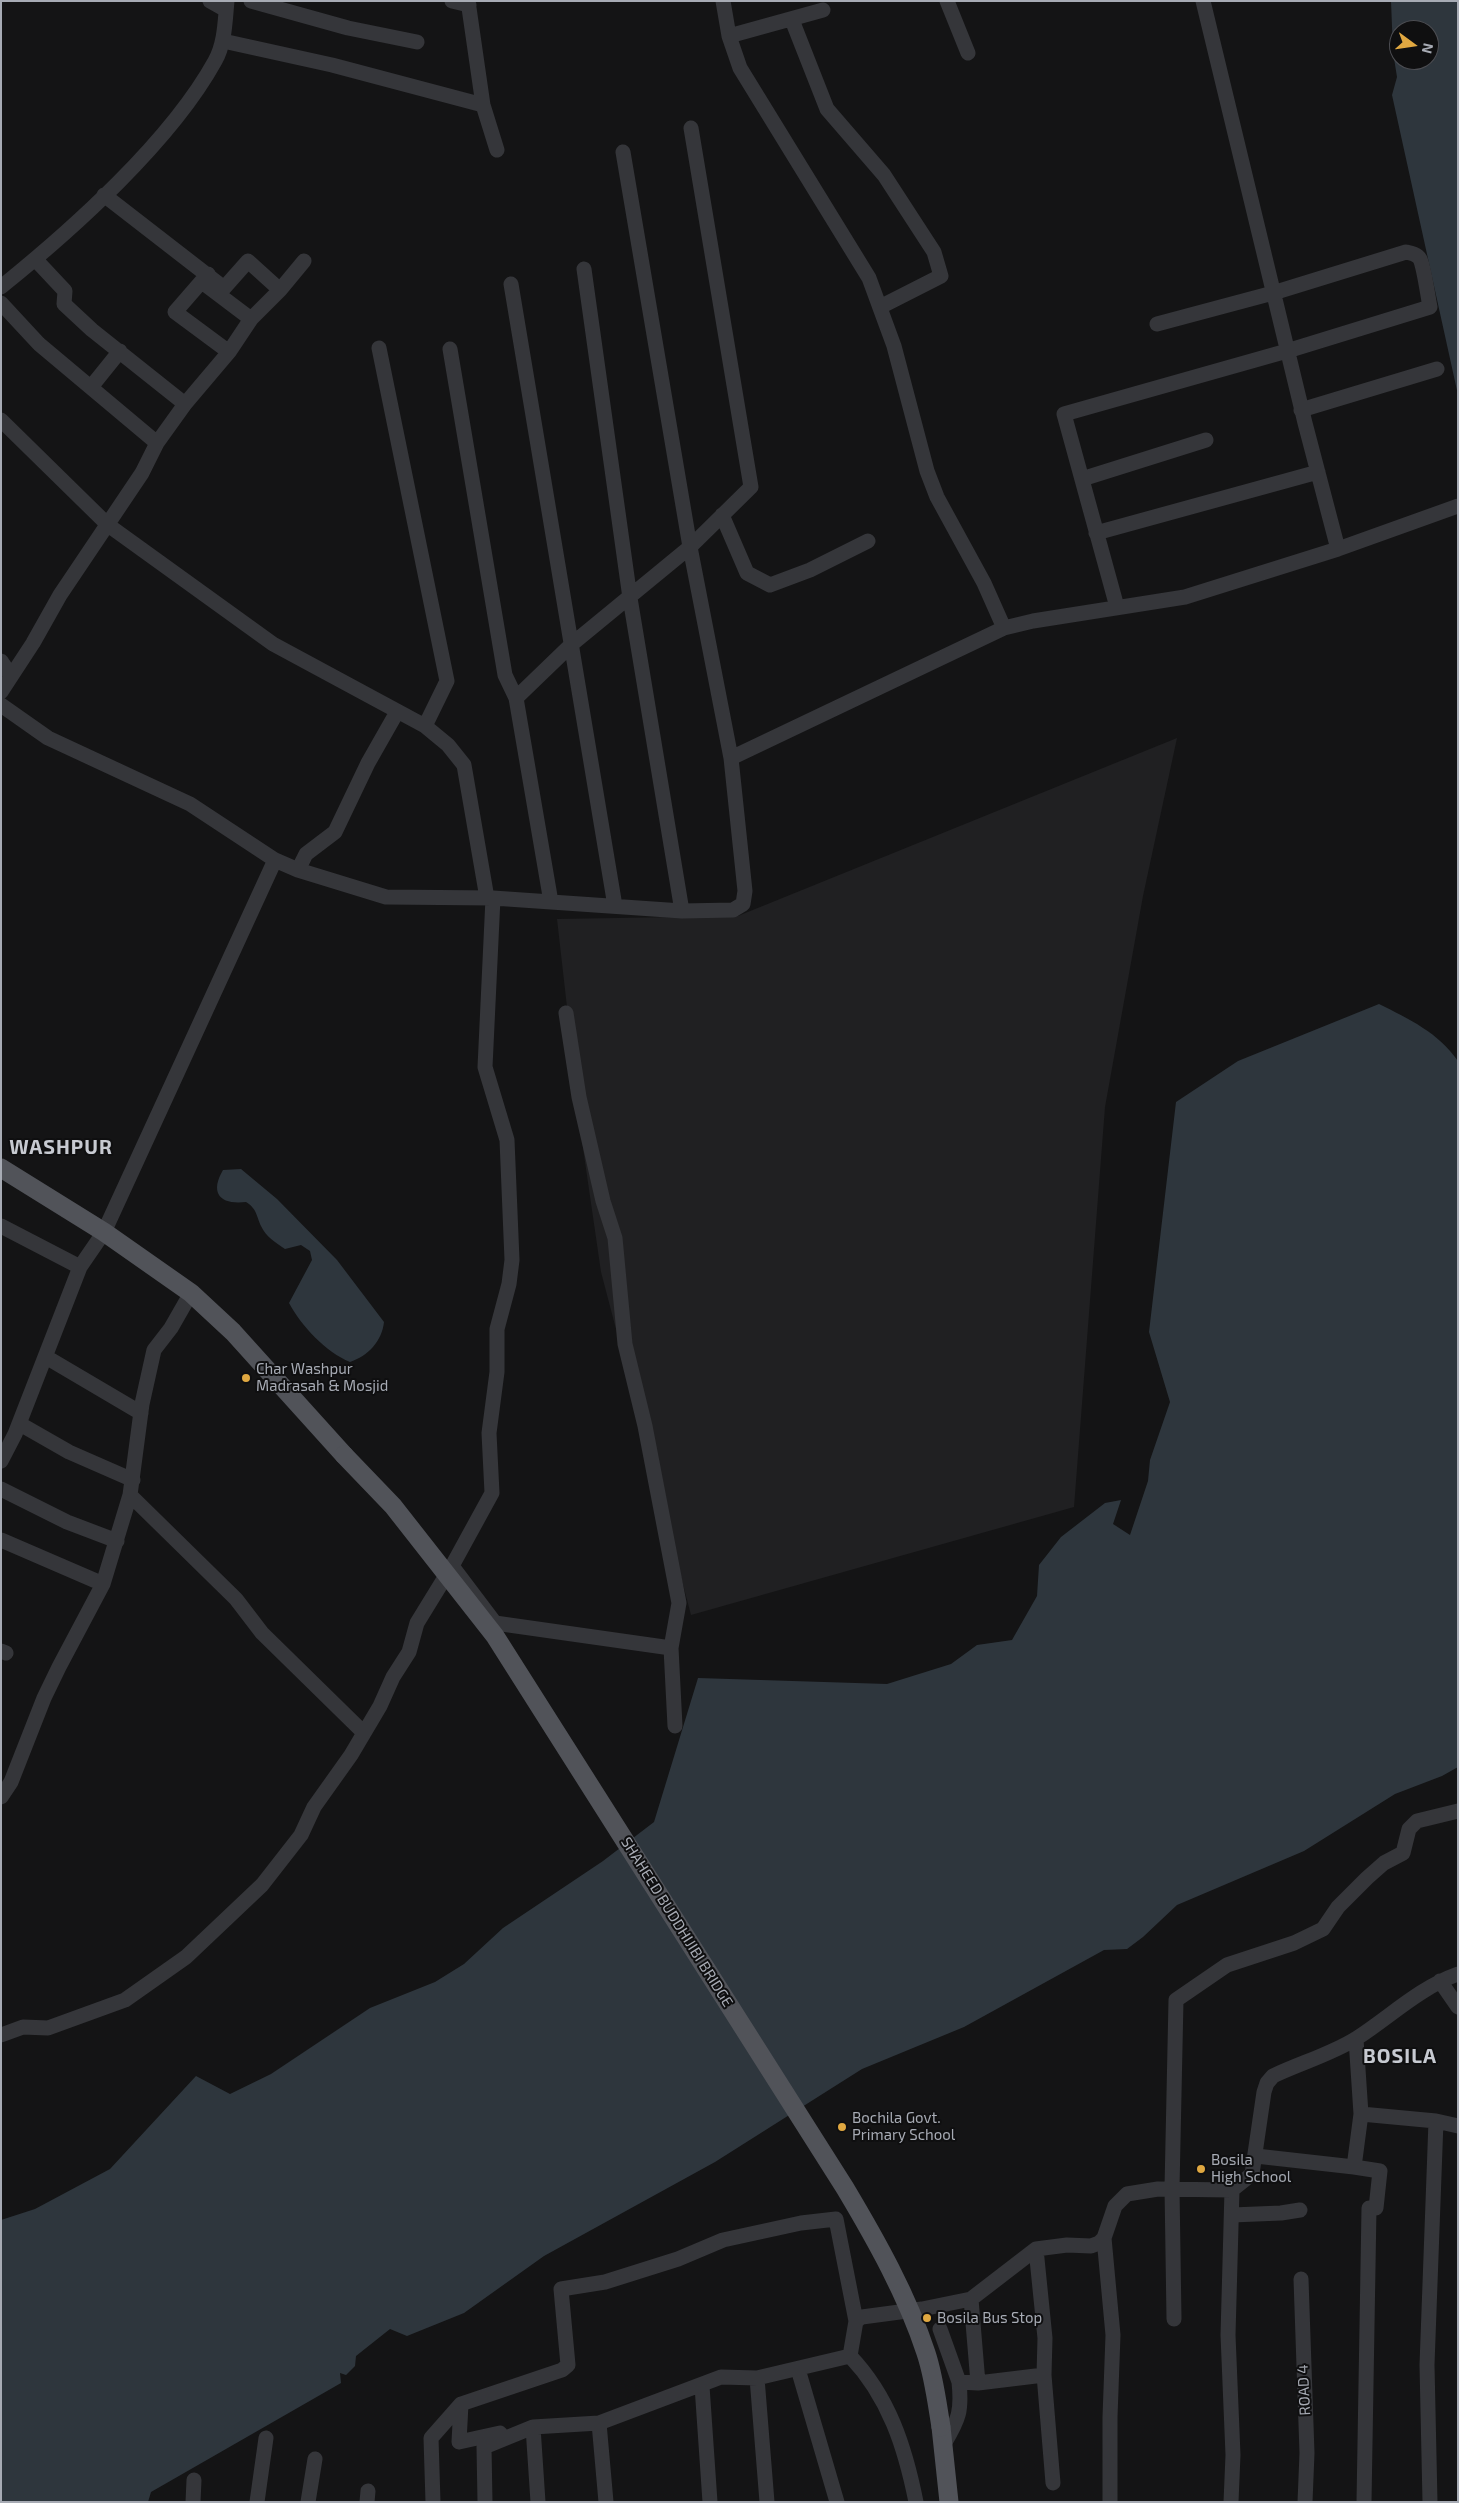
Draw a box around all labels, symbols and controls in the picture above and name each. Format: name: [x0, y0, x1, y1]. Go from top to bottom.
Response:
north arrow: [1389, 20, 1439, 70]
text: N: [1419, 42, 1438, 55]
district label: WASHPUR: [8, 1135, 114, 1159]
place label: Char Washpur Madrasah & Mosjid: [256, 1360, 388, 1395]
marker: Char Washpur Madrasah & Mosjid: [240, 1372, 252, 1384]
street label: SHAHEED BUDDHIJIBI BRIDGE: [617, 1834, 737, 2010]
district label: BOSILA: [1362, 2044, 1438, 2068]
place label: Bochila Govt. Primary School: [852, 2109, 955, 2144]
marker: Bochila Govt. Primary School: [836, 2121, 848, 2133]
place label: Bosila High School: [1211, 2151, 1291, 2186]
marker: Bosila High School: [1195, 2163, 1207, 2175]
place label: Bosila Bus Stop: [937, 2309, 1042, 2327]
marker: Bosila Bus Stop: [921, 2312, 933, 2324]
street label: ROAD 4: [1294, 2364, 1314, 2416]

